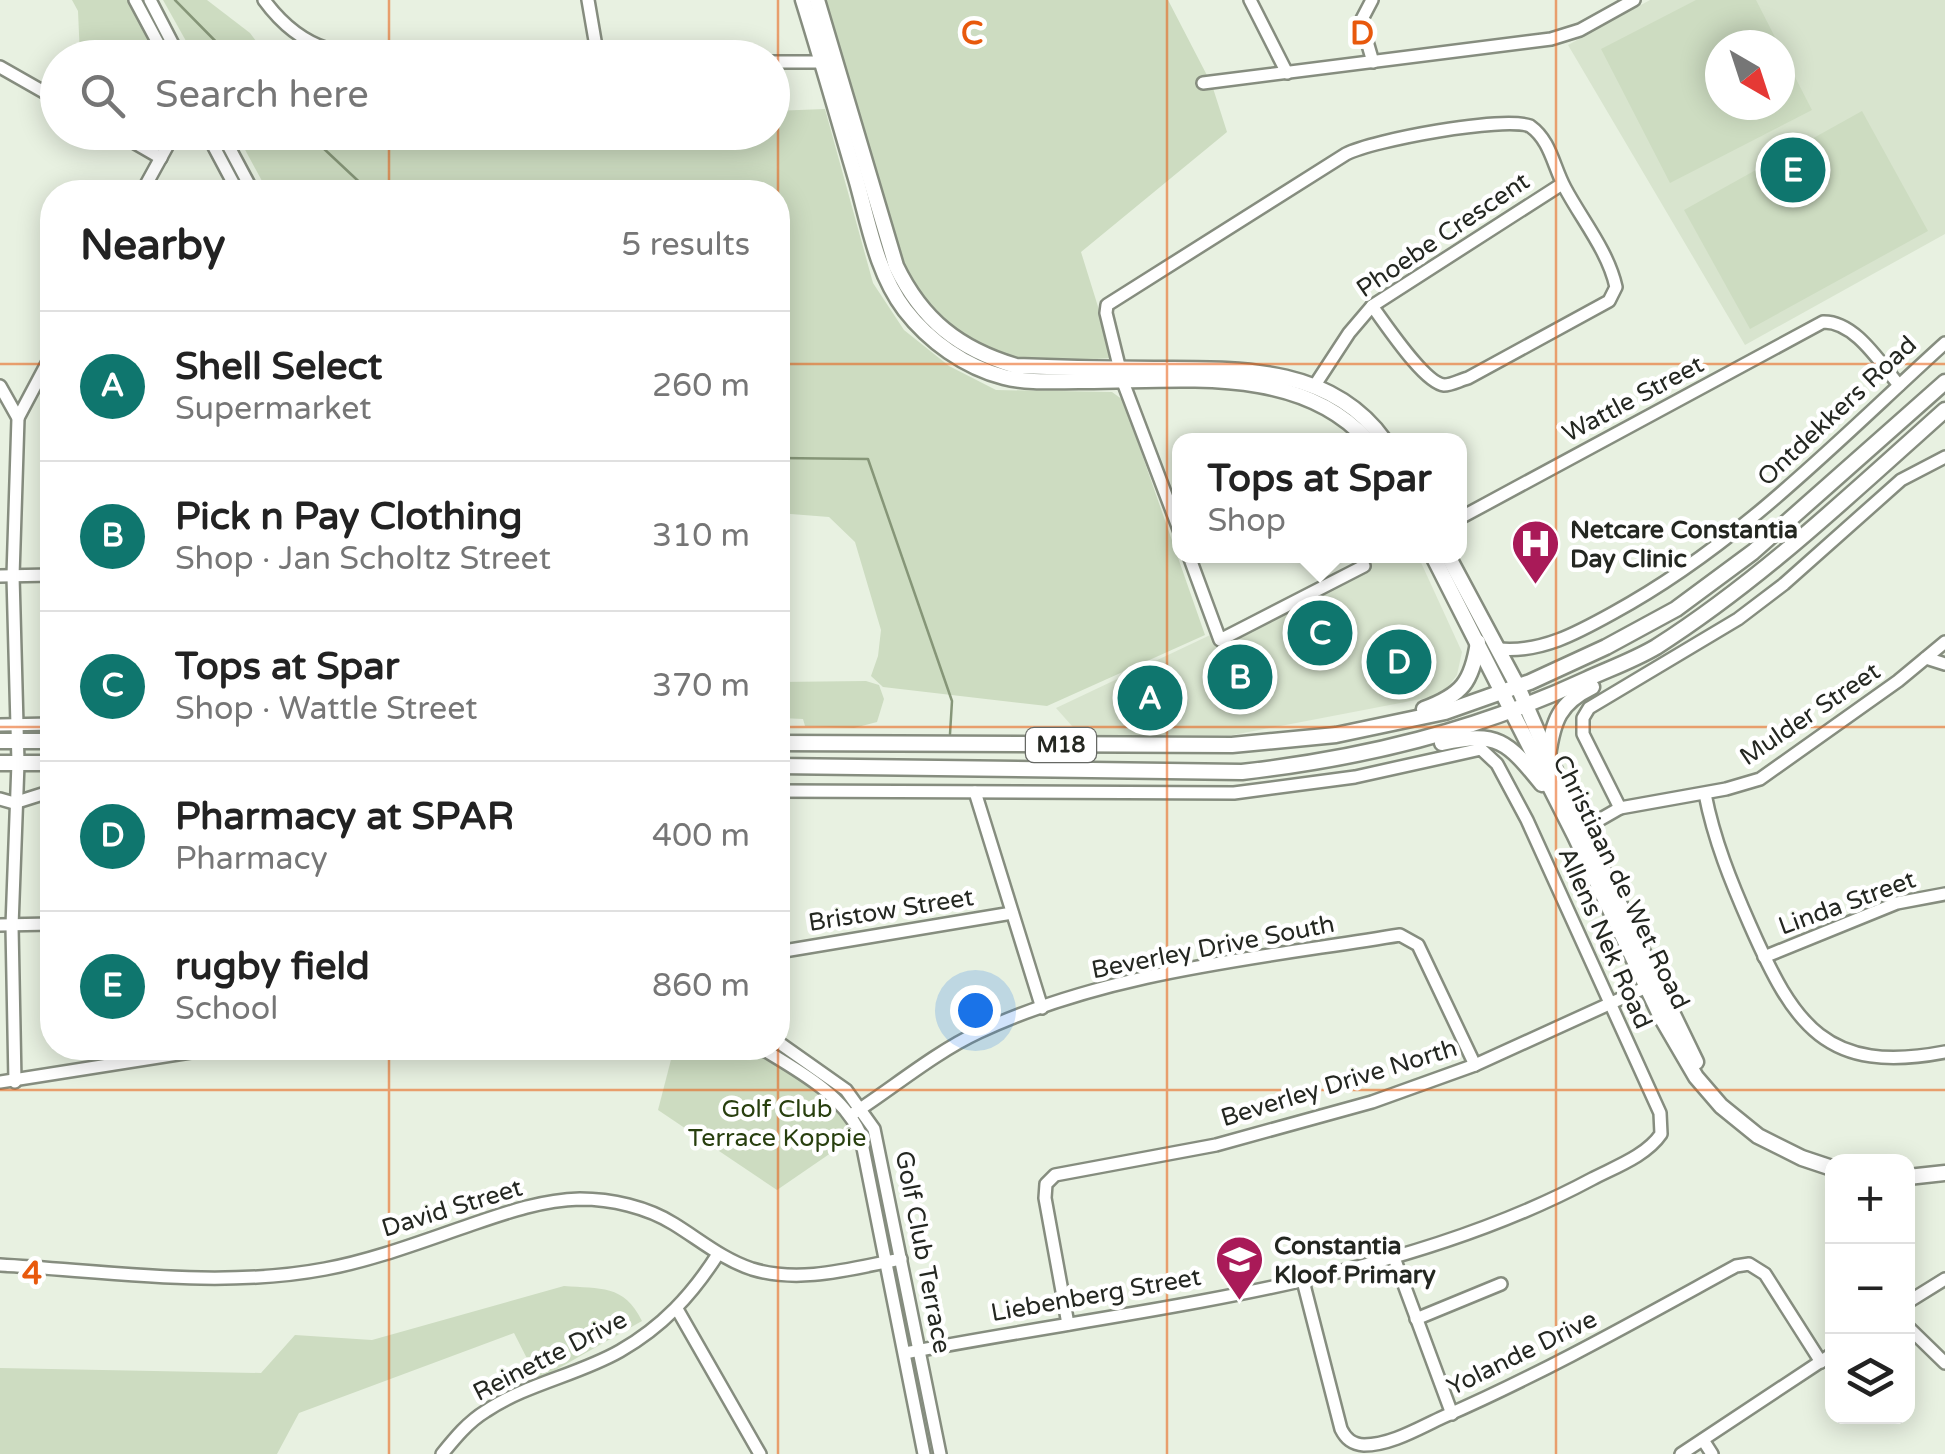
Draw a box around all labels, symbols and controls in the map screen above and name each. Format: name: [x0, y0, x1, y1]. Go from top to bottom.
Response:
text: C: [961, 15, 983, 53]
text: D: [1350, 15, 1374, 53]
north arrow: [1705, 30, 1795, 120]
search box: [40, 40, 790, 150]
icon: search: [75, 68, 130, 123]
text: Search here: [155, 72, 369, 118]
pin: E: [1760, 132, 1826, 208]
street label: Phoebe Crescent: [1351, 166, 1536, 304]
text: Nearby: [80, 220, 225, 271]
text: 5 results: [621, 226, 750, 264]
street label: Ontdekkers Road: [1751, 330, 1923, 492]
text: Shell Select: [175, 344, 382, 390]
street label: Wattle Street: [1557, 349, 1709, 449]
text: A: [101, 367, 124, 405]
text: 260 m: [652, 367, 750, 405]
text: Supermarket: [175, 390, 372, 428]
popup: [1172, 433, 1467, 563]
text: Tops at Spar: [1207, 456, 1432, 502]
text: Pick n Pay Clothing: [175, 494, 522, 540]
text: Shop: [1207, 502, 1286, 540]
place label: Netcare Constantia Day Clinic: [1570, 515, 1798, 574]
text: B: [101, 517, 124, 555]
text: 310 m: [652, 517, 750, 555]
hospital icon: Netcare Constantia Day Clinic: [1509, 518, 1561, 586]
text: Shop · Jan Scholtz Street: [175, 540, 551, 578]
pin: C: [1288, 596, 1352, 670]
pin: D: [1366, 624, 1432, 700]
pin: B: [1208, 640, 1272, 714]
text: Tops at Spar: [175, 644, 399, 690]
street label: Mulder Street: [1734, 656, 1886, 772]
pin: A: [1118, 660, 1182, 736]
text: C: [101, 667, 124, 705]
text: 370 m: [652, 667, 750, 705]
text: Shop · Wattle Street: [175, 690, 478, 728]
road number: M18: [1026, 728, 1096, 762]
street label: Christiaan de Wet Road: [1546, 750, 1696, 1014]
text: Pharmacy at SPAR: [175, 794, 514, 840]
text: D: [100, 817, 125, 855]
text: 400 m: [652, 817, 750, 855]
text: Pharmacy: [175, 840, 328, 878]
street label: Allens Nek Road: [1552, 843, 1658, 1033]
street label: Linda Street: [1774, 864, 1920, 942]
street label: Bristow Street: [806, 882, 976, 938]
street label: Beverley Drive South: [1089, 909, 1337, 985]
text: rugby field: [175, 944, 370, 990]
text: E: [102, 967, 123, 1005]
text: 860 m: [652, 967, 750, 1005]
your location: [950, 985, 1001, 1036]
text: School: [175, 990, 278, 1028]
street label: Beverley Drive North: [1217, 1033, 1461, 1133]
park label: Golf Club Terrace Koppie: [688, 1094, 866, 1153]
street label: Golf Club Terrace: [889, 1148, 957, 1356]
map controls: [1825, 1154, 1915, 1424]
button: +: [1825, 1154, 1915, 1244]
street label: David Street: [378, 1172, 526, 1244]
place label: Constantia Kloof Primary: [1274, 1231, 1436, 1290]
school or university icon: Constantia Kloof Primary: [1213, 1234, 1265, 1302]
button: −: [1825, 1244, 1915, 1334]
text: 4: [22, 1255, 42, 1293]
street label: Liebenberg Street: [989, 1262, 1204, 1328]
street label: Reinette Drive: [468, 1304, 632, 1408]
street label: Yolande Drive: [1442, 1304, 1602, 1402]
button: layers: [1825, 1334, 1915, 1424]

